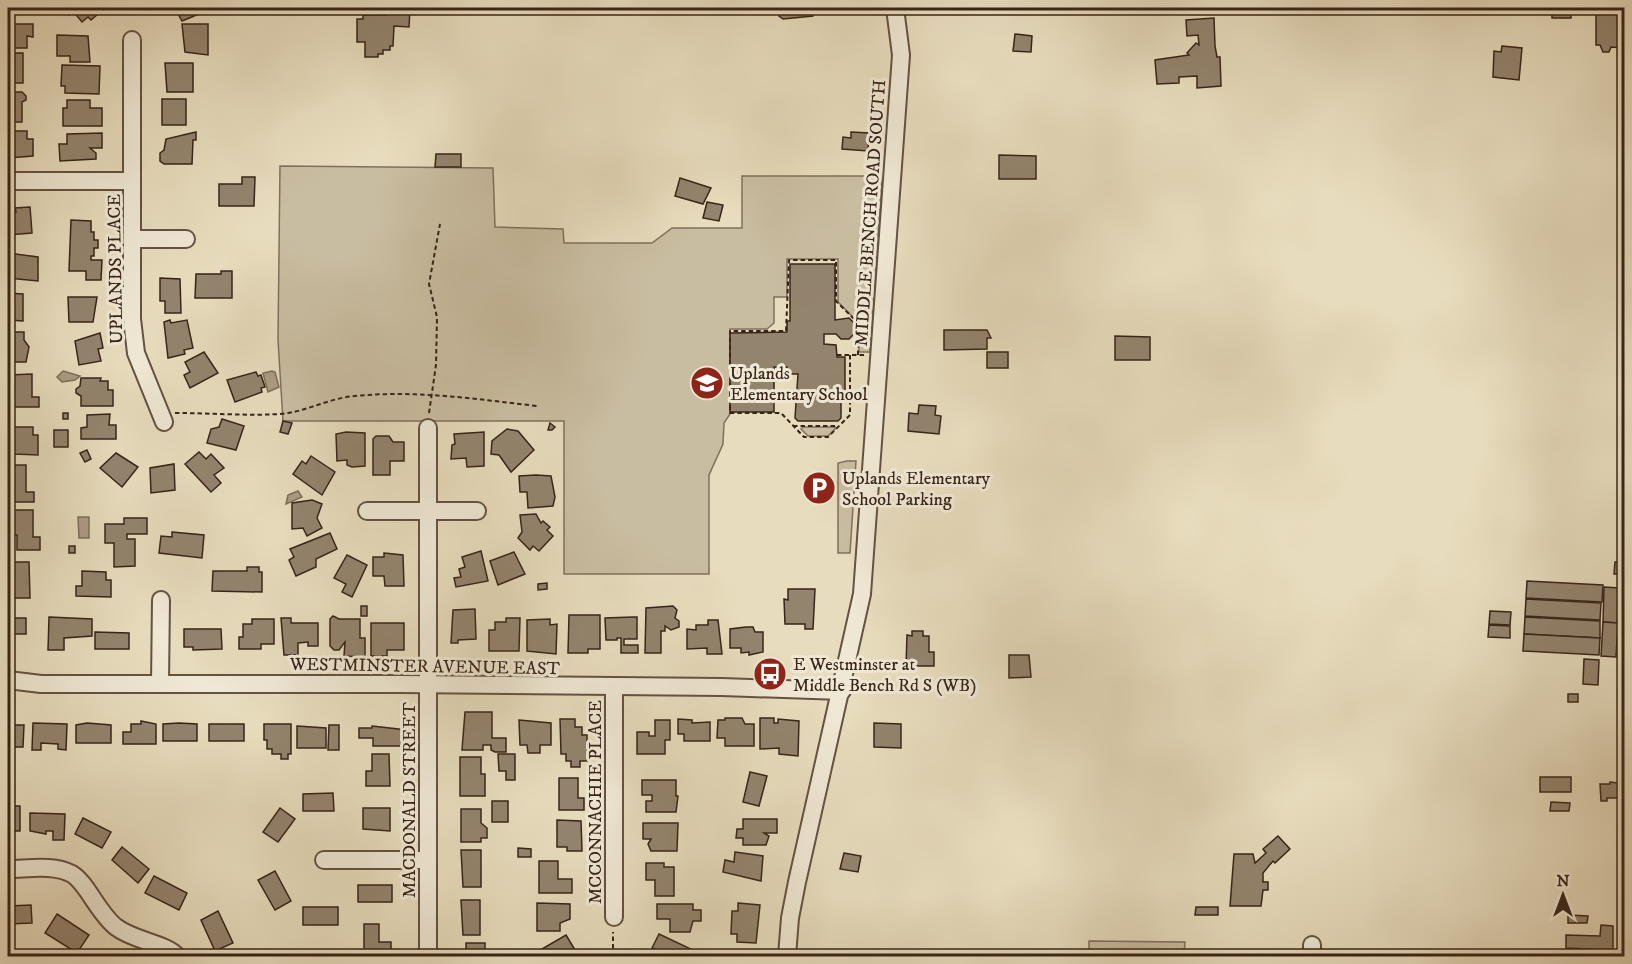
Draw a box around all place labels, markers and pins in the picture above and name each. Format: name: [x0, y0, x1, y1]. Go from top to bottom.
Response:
place label: Uplands Elementary School: [730, 363, 868, 406]
school or university icon: Uplands Elementary School: [689, 365, 725, 401]
place label: Uplands Elementary School Parking: [842, 468, 991, 511]
parking icon: Uplands Elementary School Parking: [801, 470, 837, 506]
place label: E Westminster at Middle Bench Rd S (WB): [793, 654, 976, 697]
bus stop icon: E Westminster at Middle Bench Rd S (WB): [752, 656, 788, 692]

